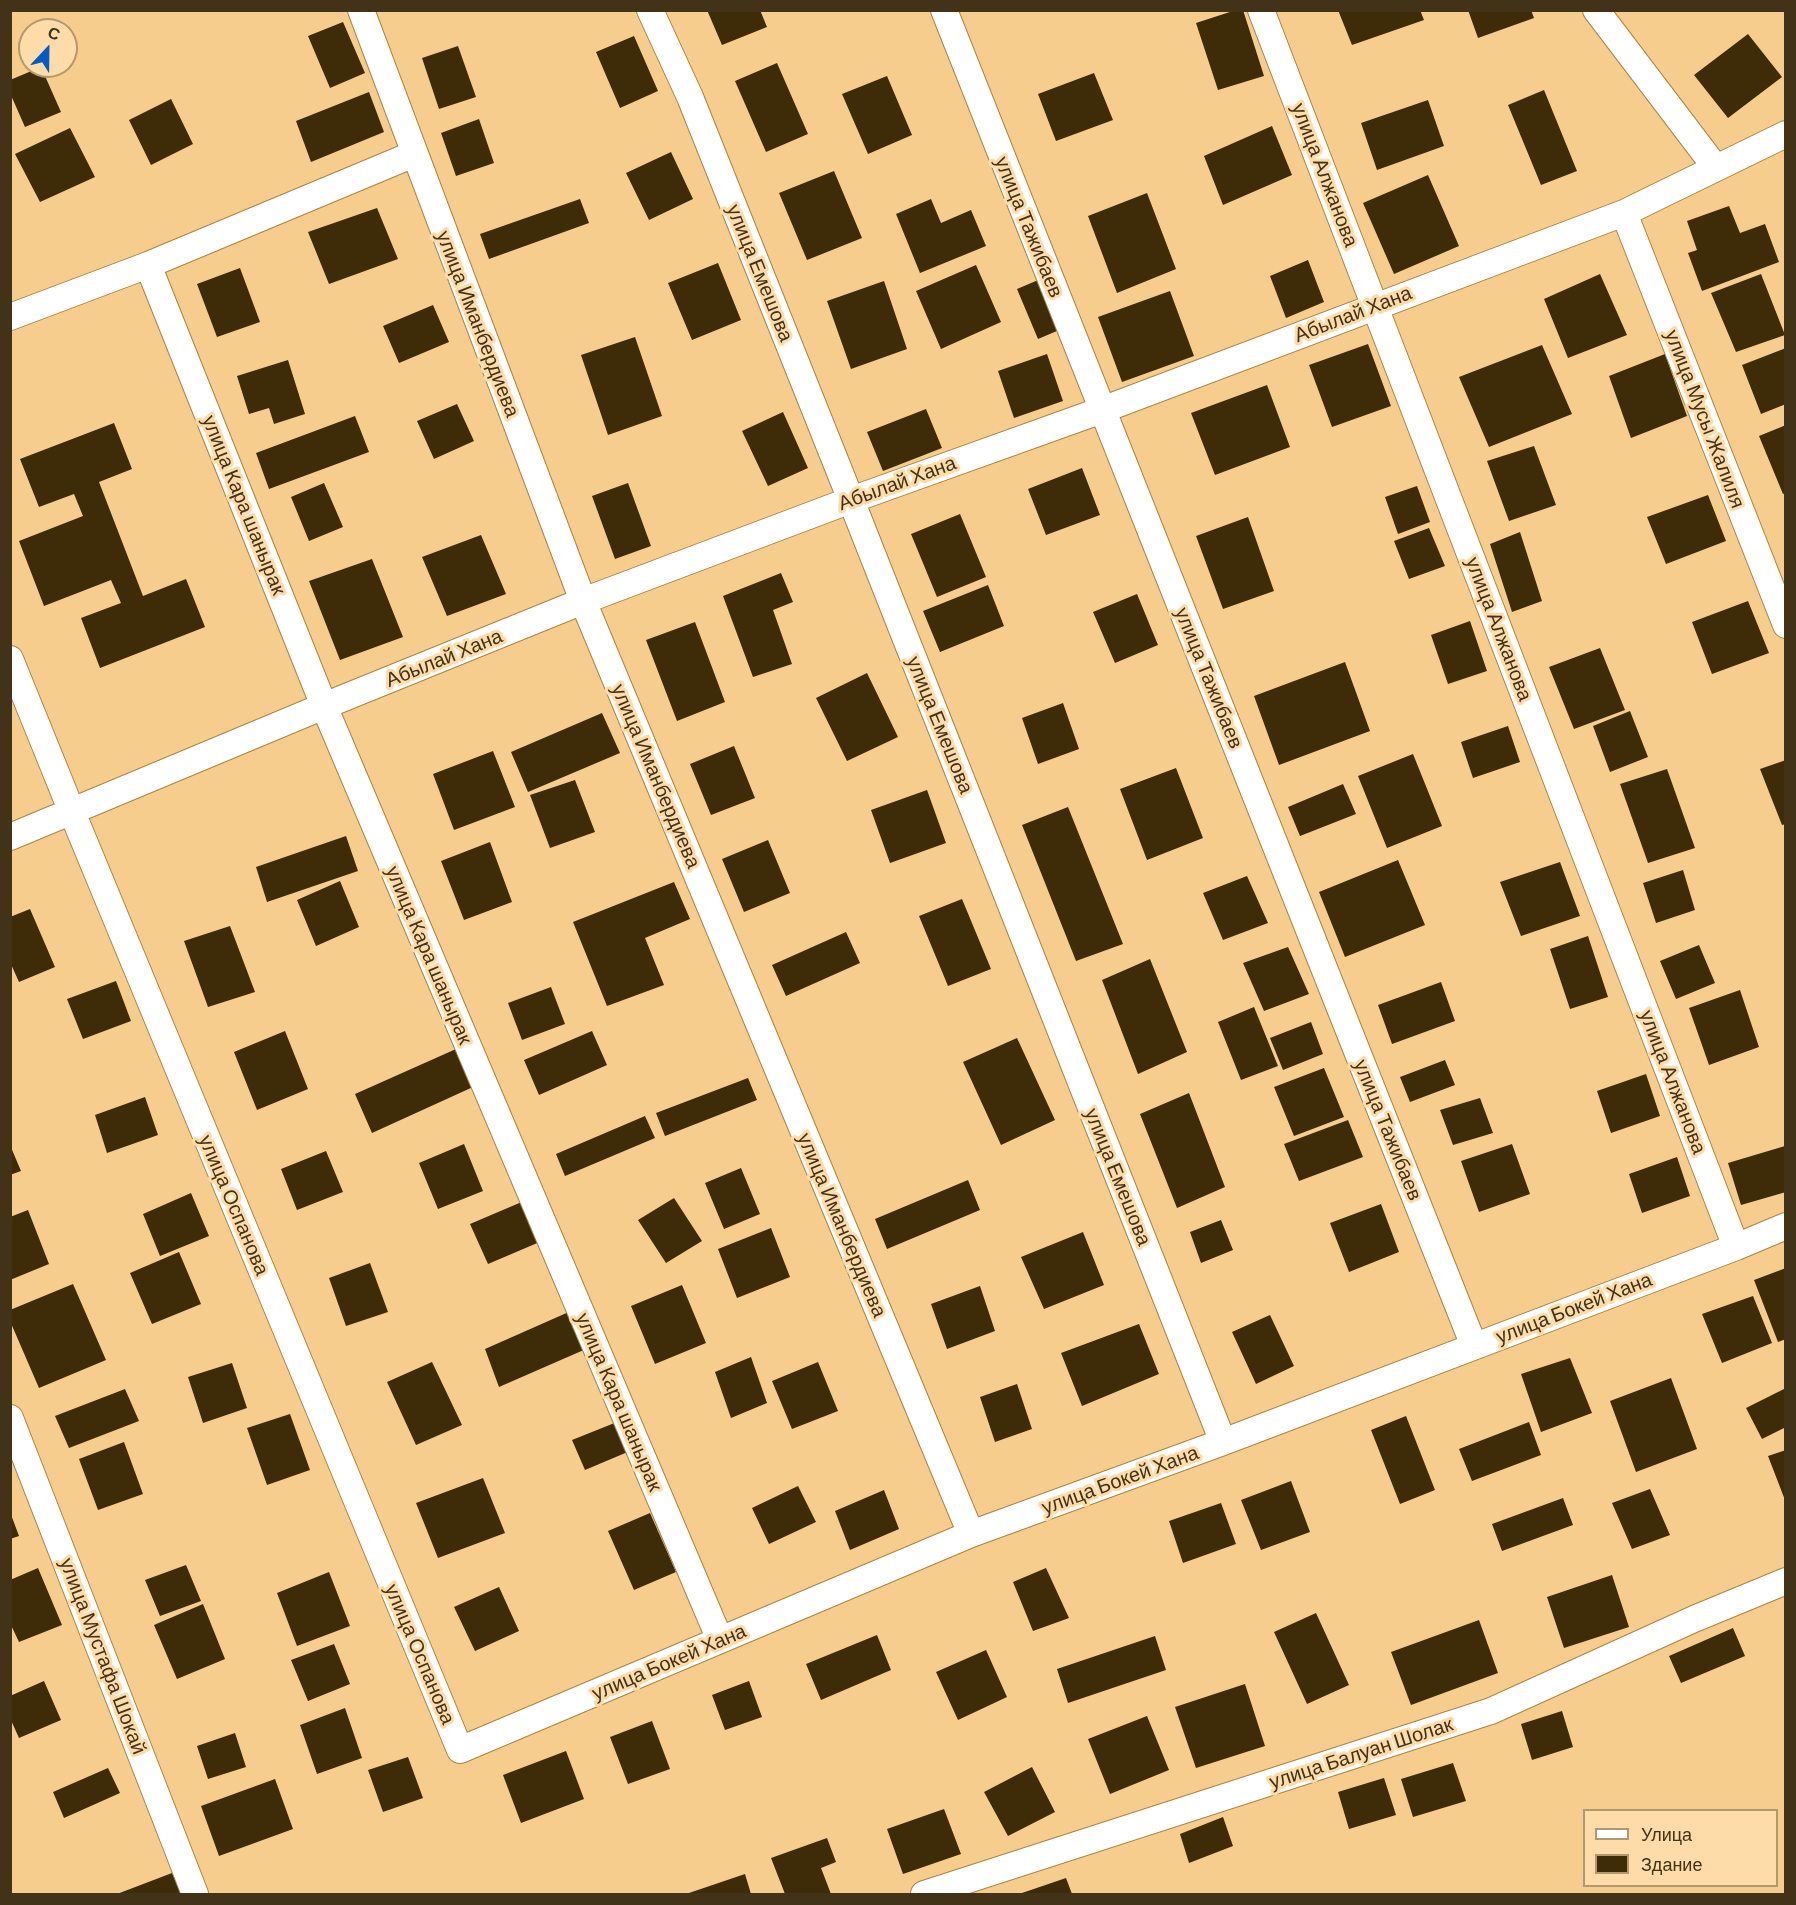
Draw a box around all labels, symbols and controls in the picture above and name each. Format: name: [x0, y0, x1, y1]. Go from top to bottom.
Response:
north arrow: [18, 18, 78, 78]
text: С: [45, 22, 63, 44]
street label: улица Алжанова: [1287, 100, 1363, 250]
street label: улица Тажибаев: [990, 153, 1068, 301]
street label: улица Емешова: [722, 201, 798, 345]
street label: улица Иманбердиева: [431, 227, 525, 421]
street label: Абылай Хана: [1291, 281, 1415, 347]
street label: улица Мусы Жалиля: [1660, 326, 1750, 512]
street label: улица Кара шанырак: [197, 412, 291, 598]
street label: Абылай Хана: [835, 451, 959, 515]
street label: улица Алжанова: [1461, 554, 1537, 704]
street label: улица Тажибаев: [1170, 604, 1248, 752]
street label: Абылай Хана: [382, 624, 506, 692]
street label: улица Емешова: [902, 653, 978, 797]
street label: улица Иманбердиева: [606, 680, 706, 872]
street label: улица Кара шанырак: [381, 862, 477, 1048]
street label: улица Алжанова: [1635, 1007, 1711, 1157]
street label: улица Тажибаев: [1349, 1056, 1427, 1204]
street label: улица Емешова: [1080, 1105, 1156, 1249]
street label: улица Иманбердиева: [792, 1129, 892, 1321]
street label: улица Оспанова: [194, 1131, 274, 1279]
street label: улица Бокей Хана: [1493, 1267, 1655, 1349]
street label: улица Кара шанырак: [571, 1309, 667, 1495]
street label: улица Бокей Хана: [1038, 1440, 1202, 1520]
street label: улица Мустафа Шокай: [54, 1555, 152, 1757]
street label: улица Оспанова: [380, 1580, 460, 1728]
street label: улица Бокей Хана: [588, 1619, 750, 1705]
street label: улица Балуан Шолак: [1266, 1712, 1456, 1794]
legend: [1583, 1809, 1778, 1887]
text: Улица: [1641, 1823, 1692, 1845]
text: Здание: [1641, 1853, 1702, 1875]

